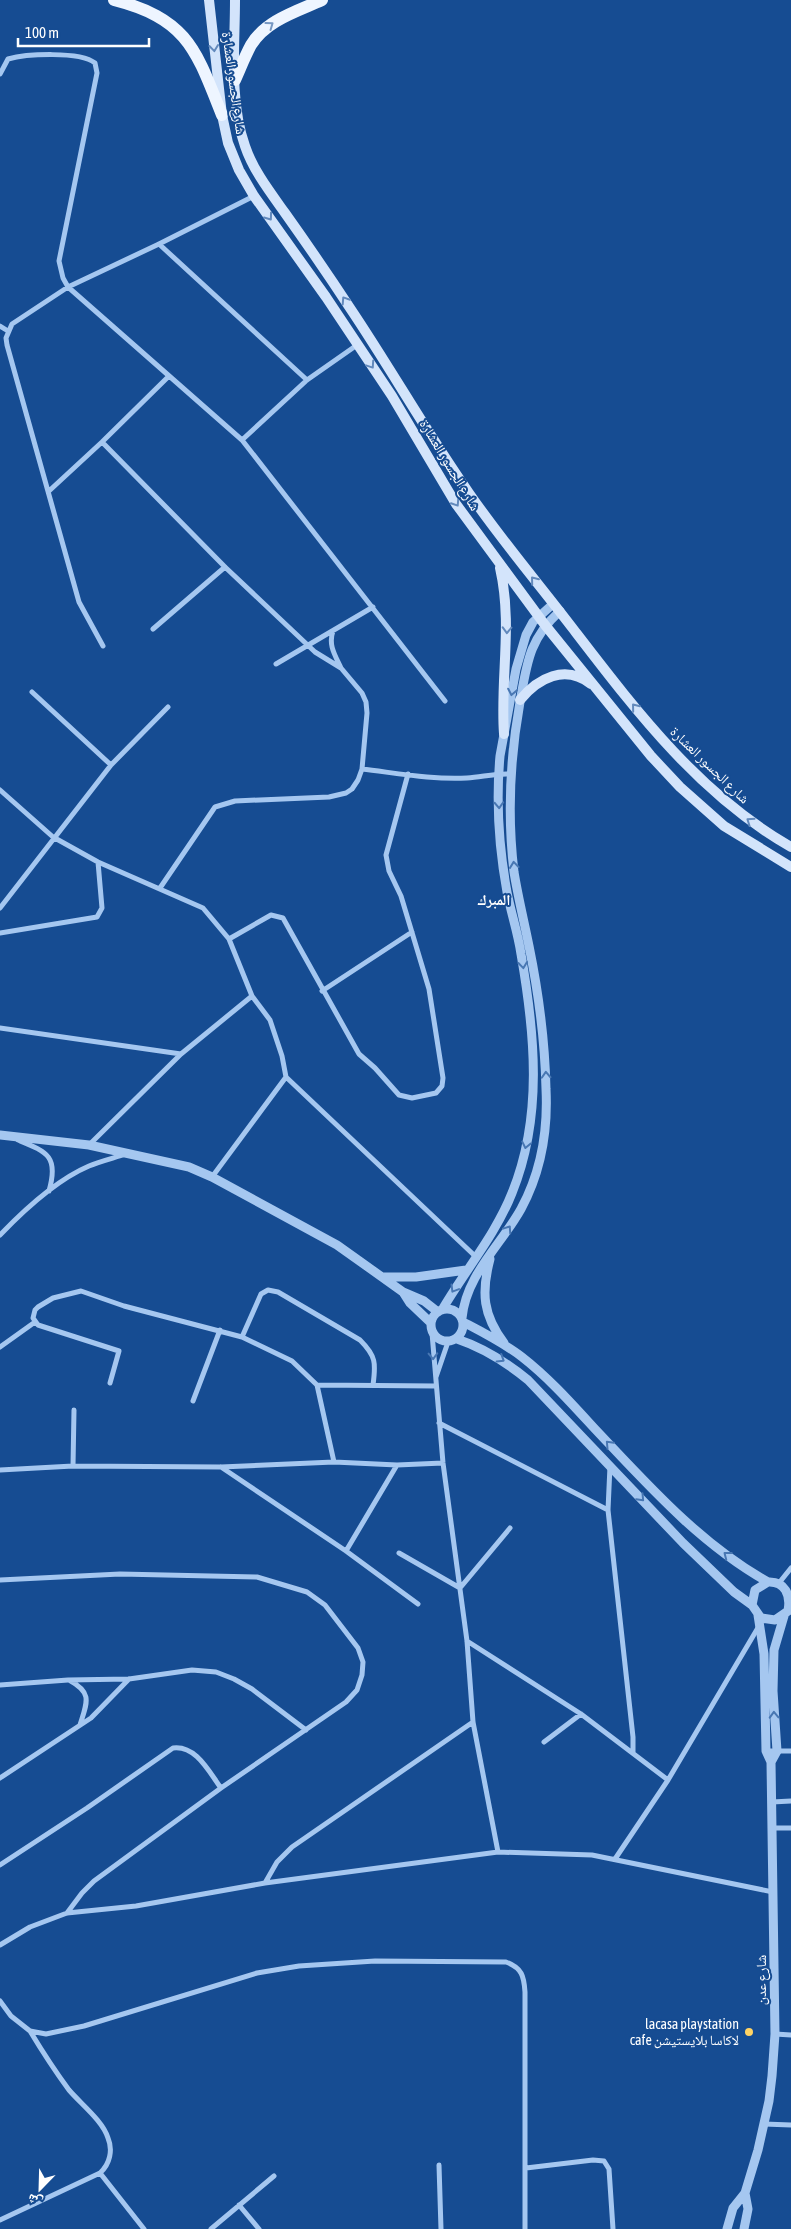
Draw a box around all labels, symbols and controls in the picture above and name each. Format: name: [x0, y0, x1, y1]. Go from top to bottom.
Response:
scale bar: [18, 15, 149, 47]
one-way arrow: [264, 23, 273, 31]
text: 100 m: [25, 24, 59, 41]
street label: شارع الجسور العشارة: [217, 31, 249, 136]
one-way arrow: [208, 45, 219, 53]
one-way arrow: [262, 211, 272, 220]
one-way arrow: [342, 296, 351, 306]
one-way arrow: [365, 359, 374, 369]
street label: شارع الجسور العشارة: [415, 417, 483, 514]
one-way arrow: [449, 498, 459, 507]
one-way arrow: [530, 576, 539, 585]
one-way arrow: [502, 626, 512, 634]
one-way arrow: [508, 688, 518, 696]
one-way arrow: [632, 704, 640, 713]
street label: شارع الجسور العشارة: [666, 723, 753, 808]
one-way arrow: [493, 801, 504, 809]
one-way arrow: [746, 818, 756, 827]
one-way arrow: [509, 861, 520, 869]
district label: المبرك: [477, 891, 511, 909]
one-way arrow: [517, 961, 528, 969]
one-way arrow: [540, 1071, 551, 1079]
one-way arrow: [521, 1140, 532, 1149]
one-way arrow: [502, 1225, 511, 1235]
one-way arrow: [451, 1283, 461, 1292]
one-way arrow: [495, 1352, 504, 1362]
one-way arrow: [428, 1353, 439, 1361]
one-way arrow: [606, 1441, 615, 1450]
one-way arrow: [635, 1492, 644, 1501]
one-way arrow: [724, 1553, 733, 1561]
one-way arrow: [769, 1711, 780, 1719]
street label: شارع عدن: [753, 1955, 771, 2005]
place label: lacasa playstation cafe لاكاسا بلايستيشن: [630, 2016, 739, 2049]
marker: lacasa playstation cafe لاكاسا بلايستيشن: [743, 2026, 755, 2038]
north arrow: [15, 2164, 65, 2214]
text: ش: [25, 2190, 45, 2211]

